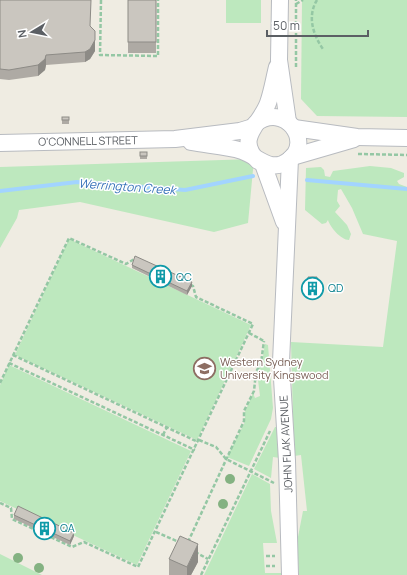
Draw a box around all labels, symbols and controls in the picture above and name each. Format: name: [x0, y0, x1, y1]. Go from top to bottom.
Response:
north arrow: [12, 12, 52, 52]
scale bar: [267, 12, 368, 38]
text: 50 m: [273, 17, 300, 34]
text: N: [14, 29, 30, 39]
street label: O'CONNELL STREET: [38, 132, 138, 149]
water label: Werrington Creek: [78, 175, 178, 199]
building icon: QC: [148, 264, 174, 290]
place label: QC: [176, 269, 192, 284]
building icon: QD: [299, 275, 325, 301]
place label: QD: [328, 280, 343, 295]
place label: Western Sydney University Kingswood: [220, 354, 328, 382]
school or university icon: Western Sydney University Kingswood: [191, 355, 217, 381]
street label: JOHN FLAK AVENUE: [275, 395, 296, 493]
building icon: QA: [31, 515, 57, 541]
place label: QA: [60, 520, 75, 535]

